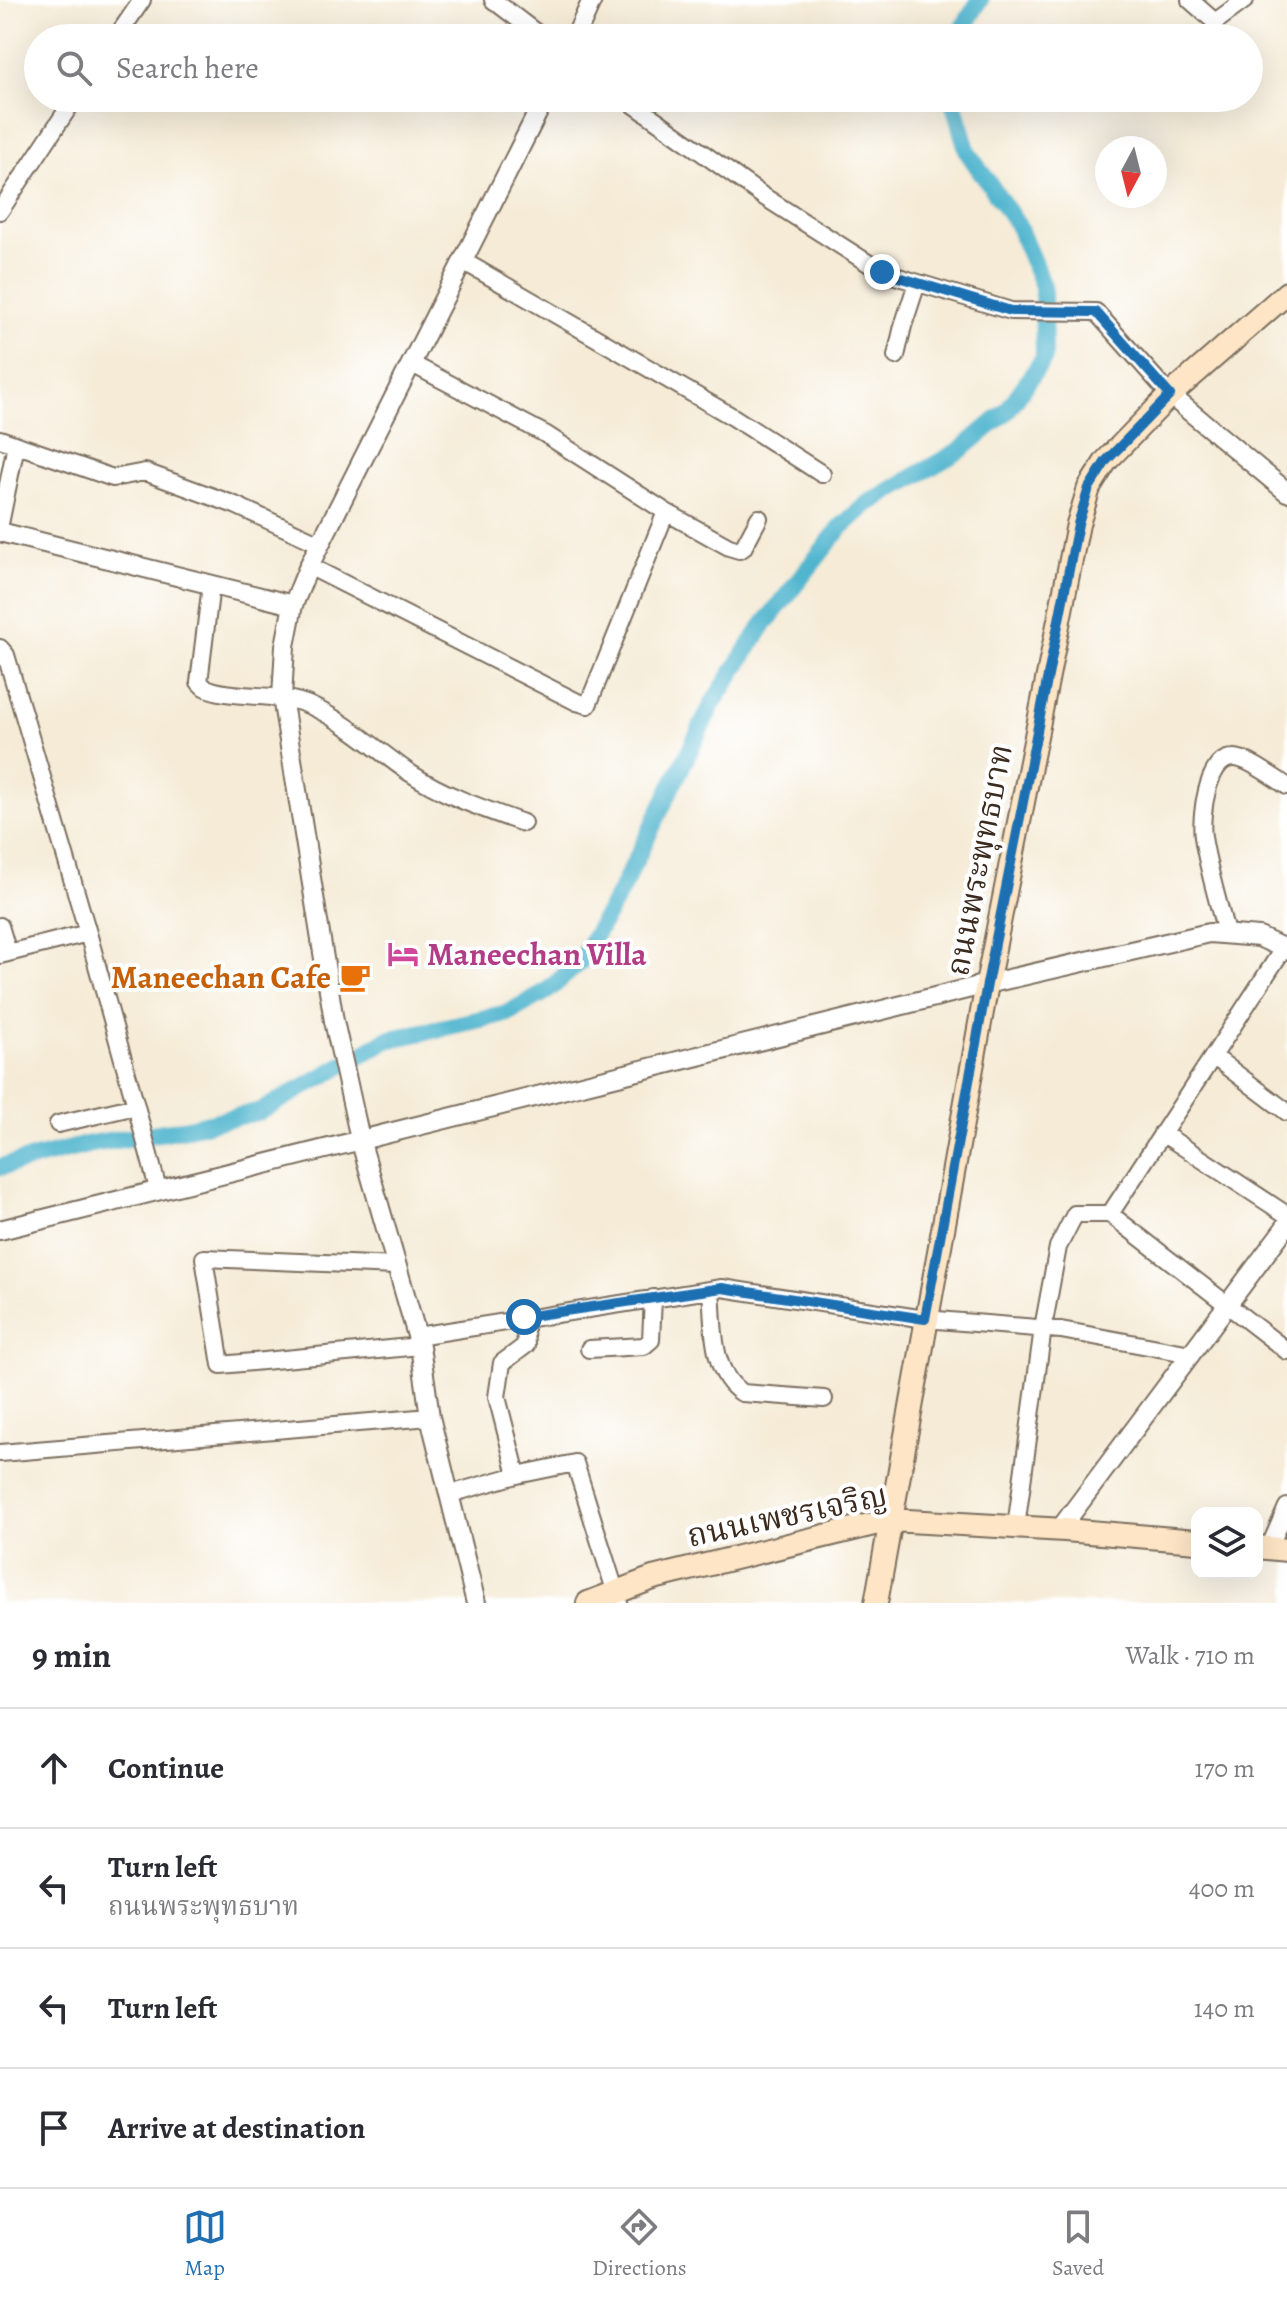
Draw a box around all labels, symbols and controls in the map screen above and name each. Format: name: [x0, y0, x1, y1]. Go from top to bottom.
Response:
search box: [24, 24, 1263, 112]
icon: search: [52, 46, 96, 90]
text: Search here: [116, 48, 259, 88]
north arrow: [1095, 136, 1167, 208]
route end: [864, 254, 900, 290]
street label: ถนนพระพุทธบาท: [935, 740, 1023, 980]
place label: Maneechan Villa: [427, 932, 647, 976]
hotel icon: Maneechan Villa: [386, 937, 420, 971]
place label: Maneechan Cafe: [111, 955, 331, 999]
cafe icon: Maneechan Cafe: [338, 960, 372, 994]
route start: [506, 1299, 542, 1335]
street label: ถนนเพชรเจริญ: [683, 1472, 891, 1558]
map controls: [1191, 1507, 1263, 1579]
button: layers: [1191, 1507, 1263, 1579]
text: 9 min: [32, 1632, 111, 1679]
text: Walk · 710 m: [1126, 1638, 1255, 1673]
icon: ahead: [32, 1746, 76, 1790]
text: Continue: [108, 1748, 224, 1788]
text: 170 m: [1195, 1751, 1255, 1786]
text: Turn left: [108, 1847, 217, 1887]
icon: left: [32, 1866, 76, 1910]
text: 400 m: [1189, 1871, 1255, 1906]
text: ถนนพระพุทธบาท: [108, 1889, 299, 1924]
icon: left: [32, 1986, 76, 2030]
text: Turn left: [108, 1988, 217, 2028]
text: 140 m: [1194, 1991, 1255, 2026]
icon: arrive: [32, 2106, 76, 2150]
text: Arrive at destination: [108, 2108, 365, 2148]
tab: Map: [183, 2205, 227, 2283]
tab: Directions: [592, 2205, 687, 2283]
tab: Saved: [1052, 2205, 1104, 2283]

